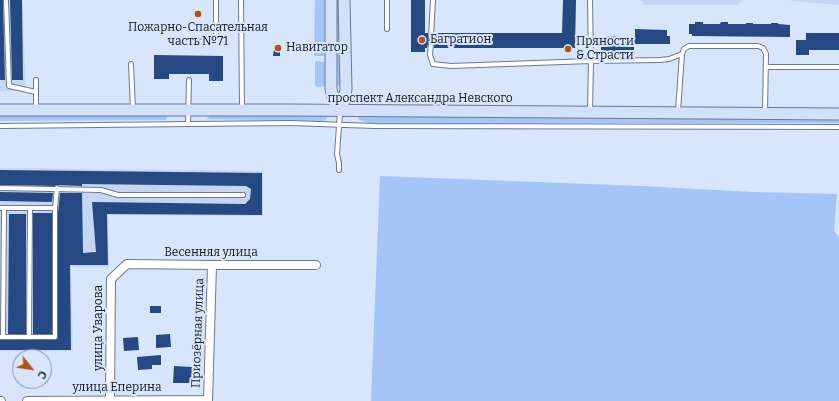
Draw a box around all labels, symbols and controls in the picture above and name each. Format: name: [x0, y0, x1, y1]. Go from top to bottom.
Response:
marker: Пожарно-Спасательная часть №71: [193, 9, 203, 19]
place label: Пожарно-Спасательная часть №71: [128, 21, 268, 49]
place label: Багратион: [430, 33, 491, 47]
marker: Багратион: [417, 35, 427, 45]
place label: Пряности & Страсти: [576, 35, 634, 63]
place label: Навигатор: [286, 41, 348, 55]
marker: Навигатор: [273, 43, 283, 53]
marker: Пряности & Страсти: [563, 44, 573, 54]
street label: проспект Александра Невского: [327, 92, 513, 106]
street label: Весенняя улица: [164, 246, 258, 260]
street label: Приозёрная улица: [189, 278, 207, 388]
street label: улица Уварова: [92, 285, 106, 371]
north arrow: [12, 349, 52, 389]
text: С: [35, 368, 49, 381]
street label: улица Еперина: [72, 381, 162, 395]

